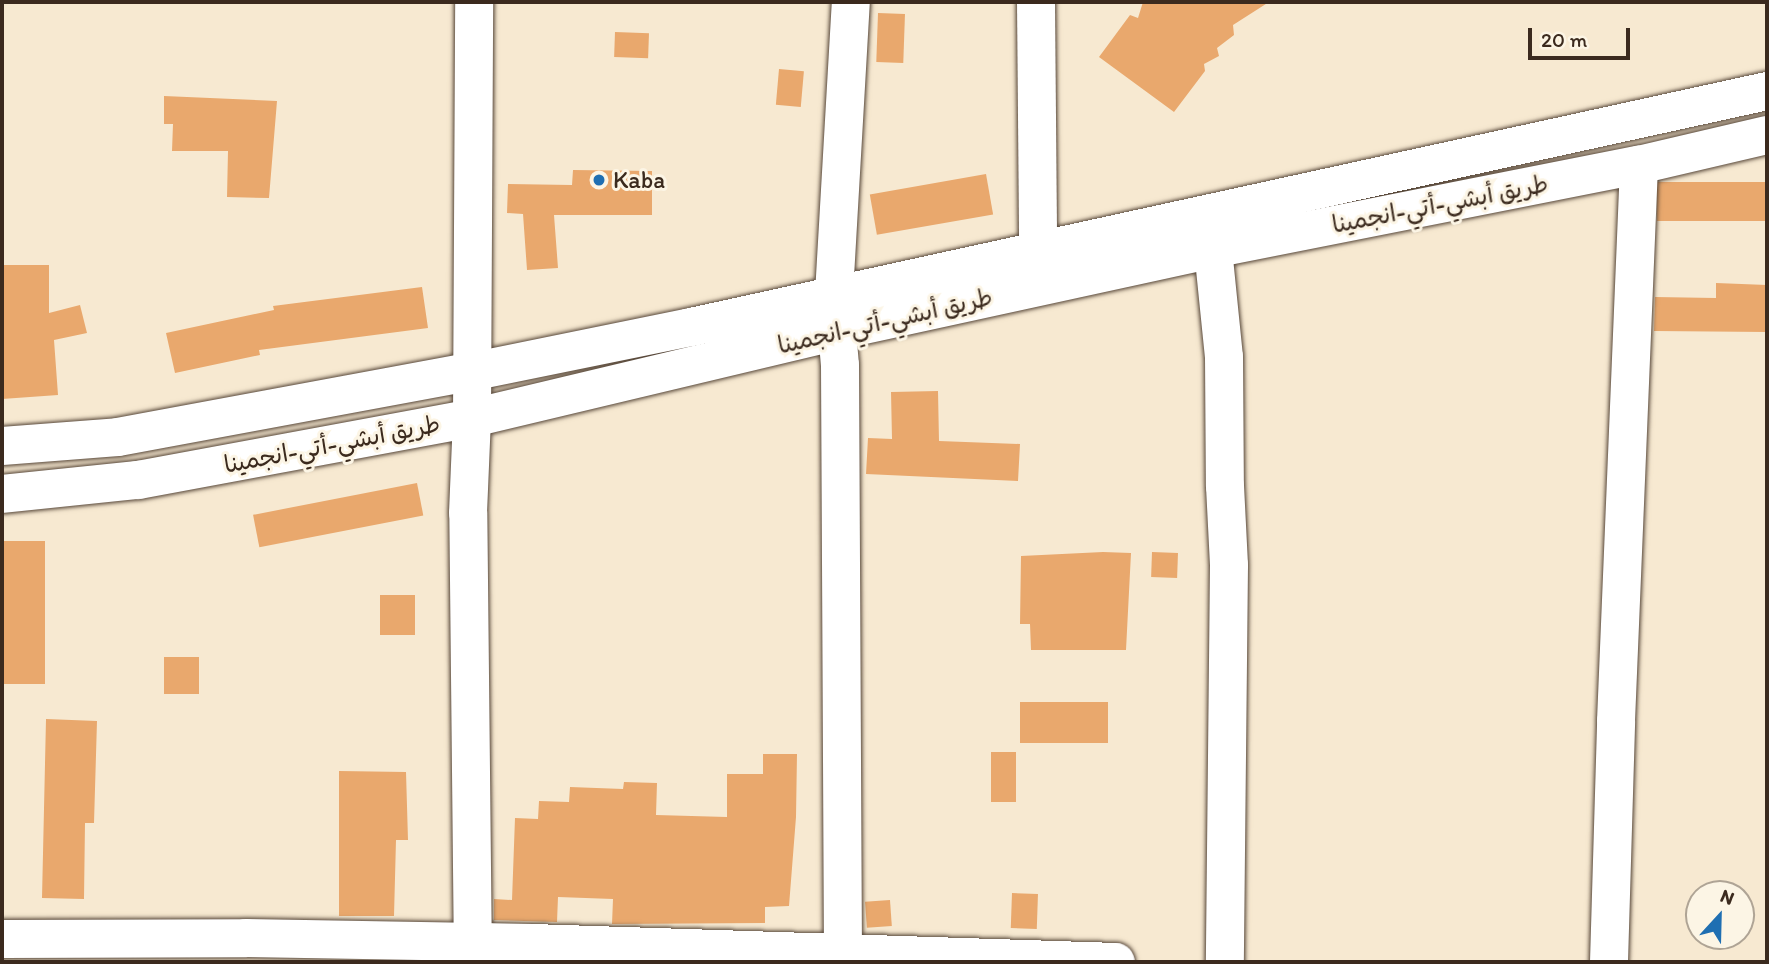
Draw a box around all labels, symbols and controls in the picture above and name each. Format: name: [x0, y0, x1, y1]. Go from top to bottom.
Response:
scale bar: [1531, 14, 1632, 58]
text: 20 m: [1541, 27, 1587, 52]
place label: Kaba: [613, 166, 665, 194]
street label: طريق أبشي-أتي-انجمينا: [1330, 169, 1550, 239]
marker: Kaba: [591, 172, 607, 188]
street label: طريق أبشي-أتي-انجمينا: [775, 282, 995, 360]
street label: طريق أبشي-أتي-انجمينا: [222, 409, 442, 479]
north arrow: [1685, 880, 1755, 950]
text: N: [1717, 884, 1738, 910]

